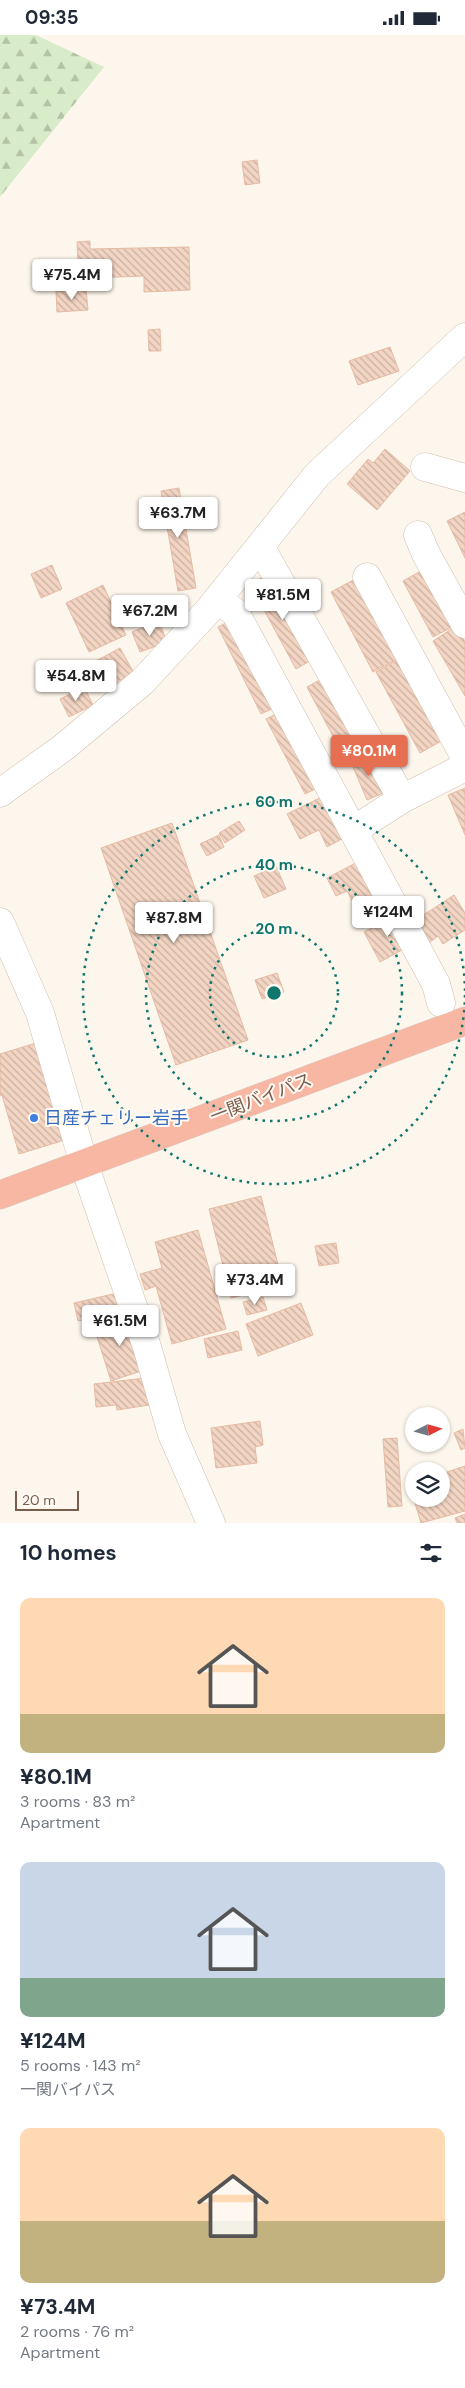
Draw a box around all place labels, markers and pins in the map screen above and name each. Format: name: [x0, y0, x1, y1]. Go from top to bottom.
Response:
pin: ¥75.4M: [31, 259, 113, 301]
pin: ¥63.7M: [137, 497, 219, 539]
pin: ¥81.5M: [242, 579, 324, 621]
pin: ¥67.2M: [109, 595, 191, 637]
pin: ¥54.8M: [35, 659, 117, 702]
pin: ¥80.1M: [328, 735, 410, 777]
pin: ¥124M: [353, 895, 423, 938]
pin: ¥87.8M: [133, 901, 215, 944]
centre of rings: [265, 984, 283, 1002]
place label: 日産チェリー岩手: [44, 1106, 188, 1130]
marker: 日産チェリー岩手: [28, 1112, 40, 1124]
pin: ¥73.4M: [214, 1263, 296, 1306]
pin: ¥61.5M: [79, 1305, 161, 1347]

